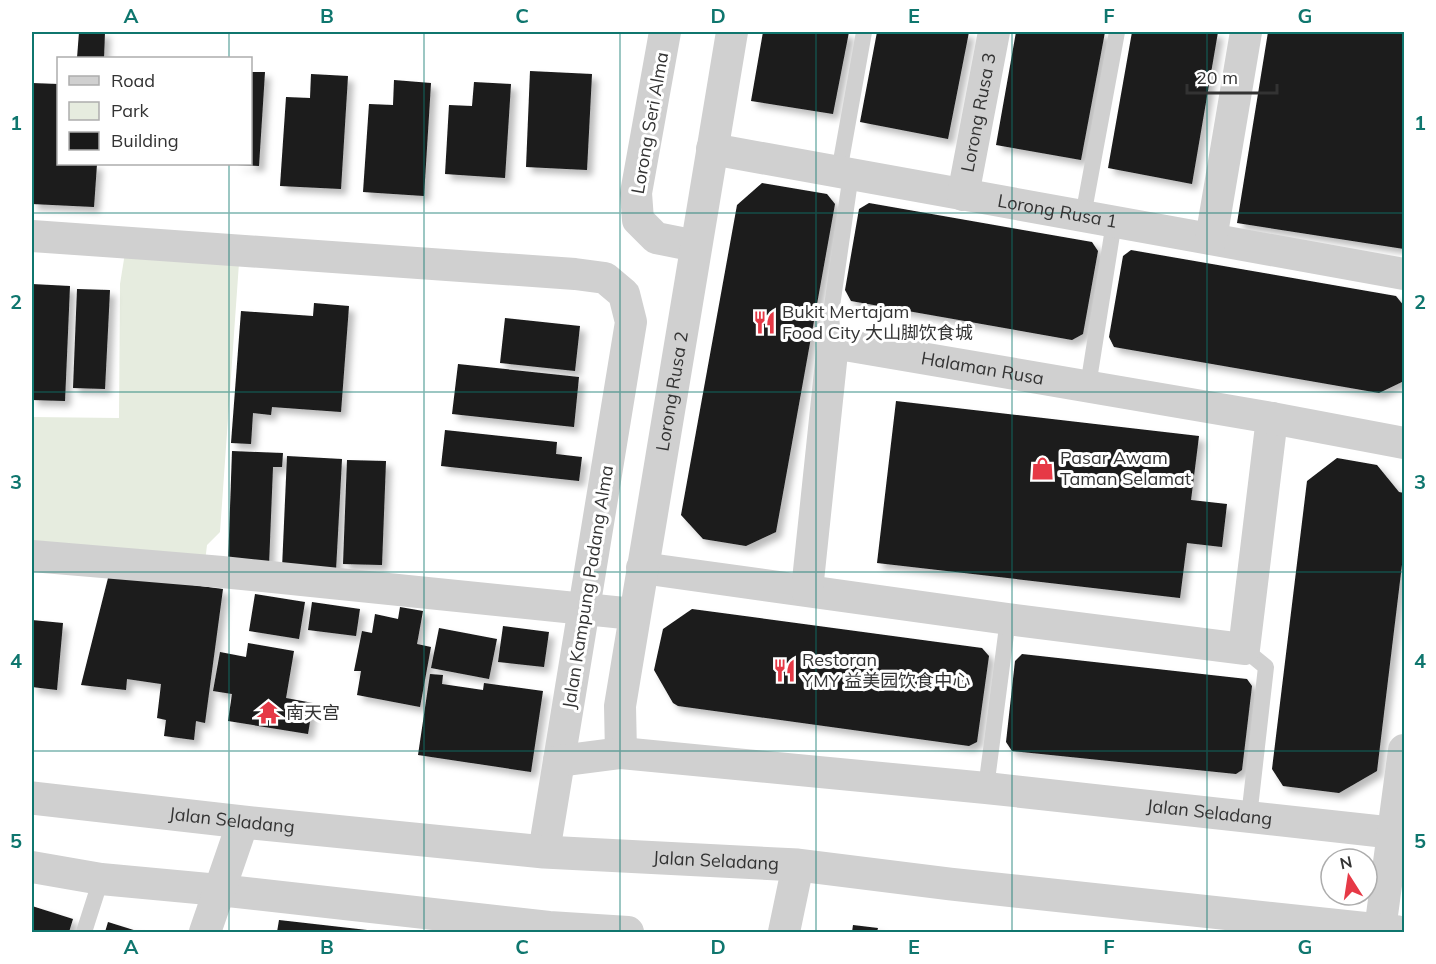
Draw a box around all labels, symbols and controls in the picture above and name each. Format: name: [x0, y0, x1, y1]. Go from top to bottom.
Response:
text: A: [124, 3, 139, 28]
text: B: [320, 3, 334, 28]
text: C: [515, 3, 529, 28]
text: D: [710, 3, 726, 28]
text: E: [908, 3, 920, 28]
text: F: [1103, 3, 1115, 28]
text: G: [1298, 3, 1312, 28]
street label: Lorong Seri Alma: [626, 50, 673, 196]
street label: Lorong Rusa 3: [956, 51, 1001, 174]
legend: [57, 57, 252, 165]
scale bar: [1187, 57, 1277, 95]
text: 20 m: [1196, 66, 1238, 89]
text: Road: [111, 69, 155, 92]
text: Park: [111, 99, 150, 122]
text: 1: [10, 110, 22, 135]
text: 1: [1414, 110, 1426, 135]
text: Building: [111, 129, 179, 152]
street label: Lorong Rusa 1: [996, 189, 1119, 233]
text: 2: [10, 289, 22, 314]
text: 2: [1414, 289, 1426, 314]
place label: Bukit Mertajam Food City 大山脚饮食城: [782, 300, 973, 344]
restaurant icon: Bukit Mertajam Food City 大山脚饮食城: [751, 309, 777, 335]
street label: Lorong Rusa 2: [651, 330, 693, 453]
street label: Halaman Rusa: [919, 346, 1046, 390]
place label: Pasar Awam Taman Selamat: [1060, 446, 1191, 490]
shop icon: Pasar Awam Taman Selamat: [1029, 455, 1055, 481]
street label: Jalan Kampung Padang Alma: [557, 464, 618, 710]
text: 3: [10, 469, 22, 494]
text: 3: [1414, 469, 1426, 494]
text: 4: [10, 648, 22, 673]
place label: Restoran YMY 益美园饮食中心: [801, 648, 970, 692]
text: 4: [1414, 648, 1426, 673]
restaurant icon: Restoran YMY 益美园饮食中心: [771, 657, 797, 683]
temple icon: 南天宫: [255, 700, 281, 726]
place label: 南天宫: [286, 701, 340, 724]
street label: Jalan Seladang: [1145, 794, 1274, 830]
street label: Jalan Seladang: [168, 802, 296, 838]
text: 5: [10, 828, 22, 853]
text: 5: [1414, 828, 1426, 853]
street label: Jalan Seladang: [652, 846, 780, 875]
north arrow: [1319, 847, 1379, 907]
text: N: [1338, 851, 1354, 873]
text: A: [124, 934, 139, 959]
text: B: [320, 934, 334, 959]
text: C: [515, 934, 529, 959]
text: D: [710, 934, 726, 959]
text: E: [908, 934, 920, 959]
text: F: [1103, 934, 1115, 959]
text: G: [1298, 934, 1312, 959]

